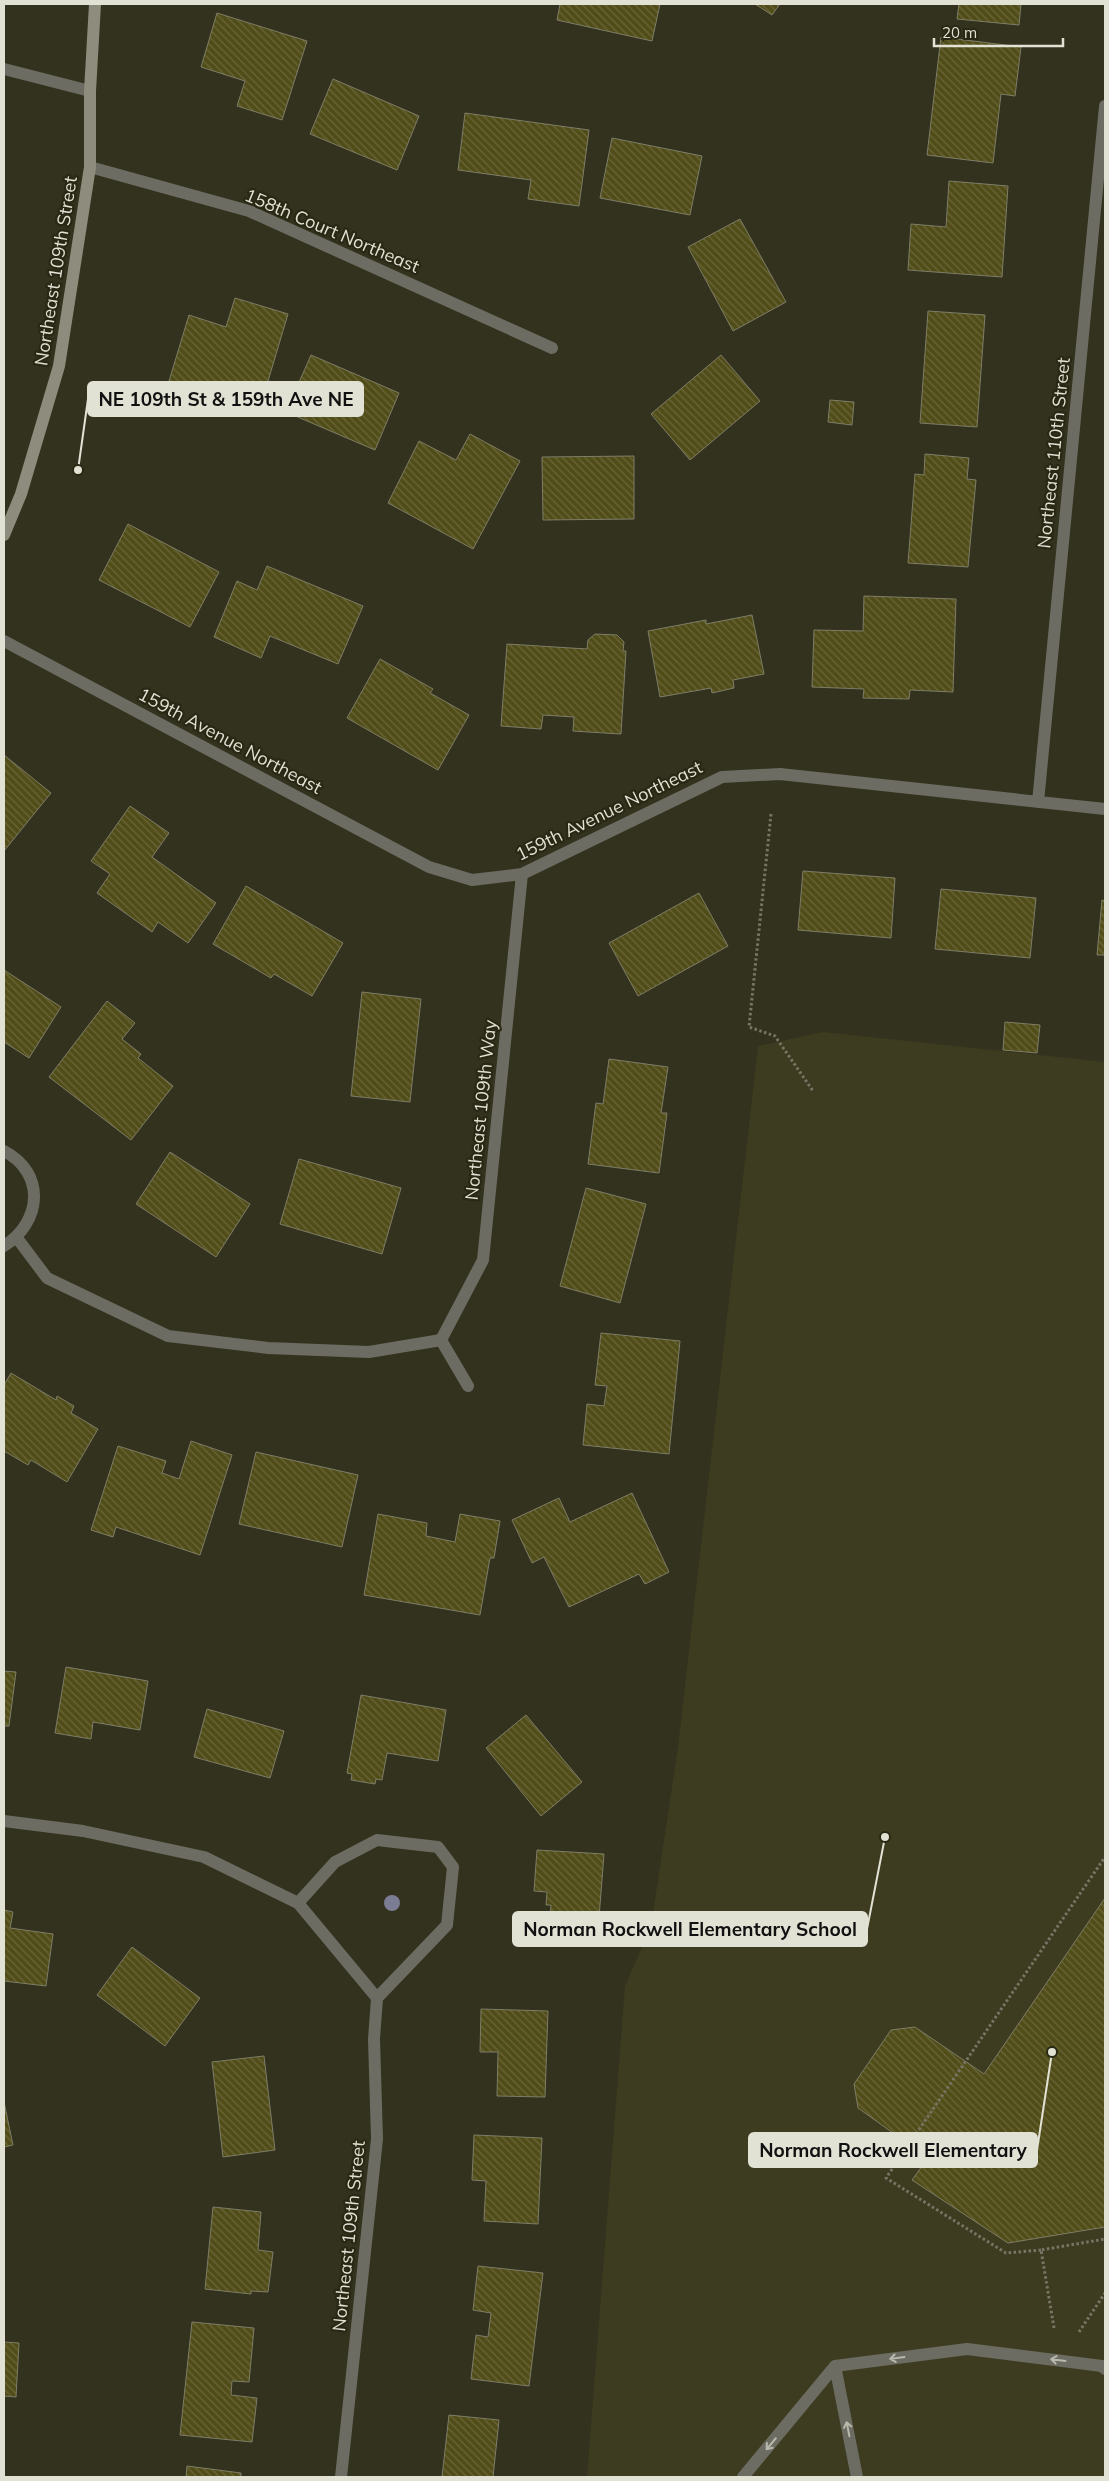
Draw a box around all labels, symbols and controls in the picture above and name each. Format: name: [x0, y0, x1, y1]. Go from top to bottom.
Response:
scale bar: [934, 15, 1063, 47]
text: 20 m: [942, 23, 977, 42]
street label: Northeast 109th Street: [29, 174, 82, 367]
street label: 158th Court Northeast: [241, 183, 423, 278]
street label: Northeast 110th Street: [1032, 356, 1075, 549]
callout: NE 109th St & 159th Ave NE: [88, 382, 363, 416]
text: NE 109th St & 159th Ave NE: [99, 387, 353, 411]
street label: 159th Avenue Northeast: [134, 682, 326, 799]
street label: 159th Avenue Northeast: [512, 755, 706, 866]
street label: Northeast 109th Way: [460, 1018, 501, 1201]
callout: Norman Rockwell Elementary School: [513, 1912, 867, 1946]
text: Norman Rockwell Elementary School: [523, 1917, 857, 1941]
callout: Norman Rockwell Elementary: [749, 2133, 1037, 2167]
text: Norman Rockwell Elementary: [759, 2138, 1028, 2162]
street label: Northeast 109th Street: [327, 2139, 370, 2332]
one-way arrow: [889, 2353, 905, 2363]
one-way arrow: [1050, 2355, 1066, 2365]
one-way arrow: [842, 2422, 852, 2438]
one-way arrow: [765, 2437, 777, 2450]

